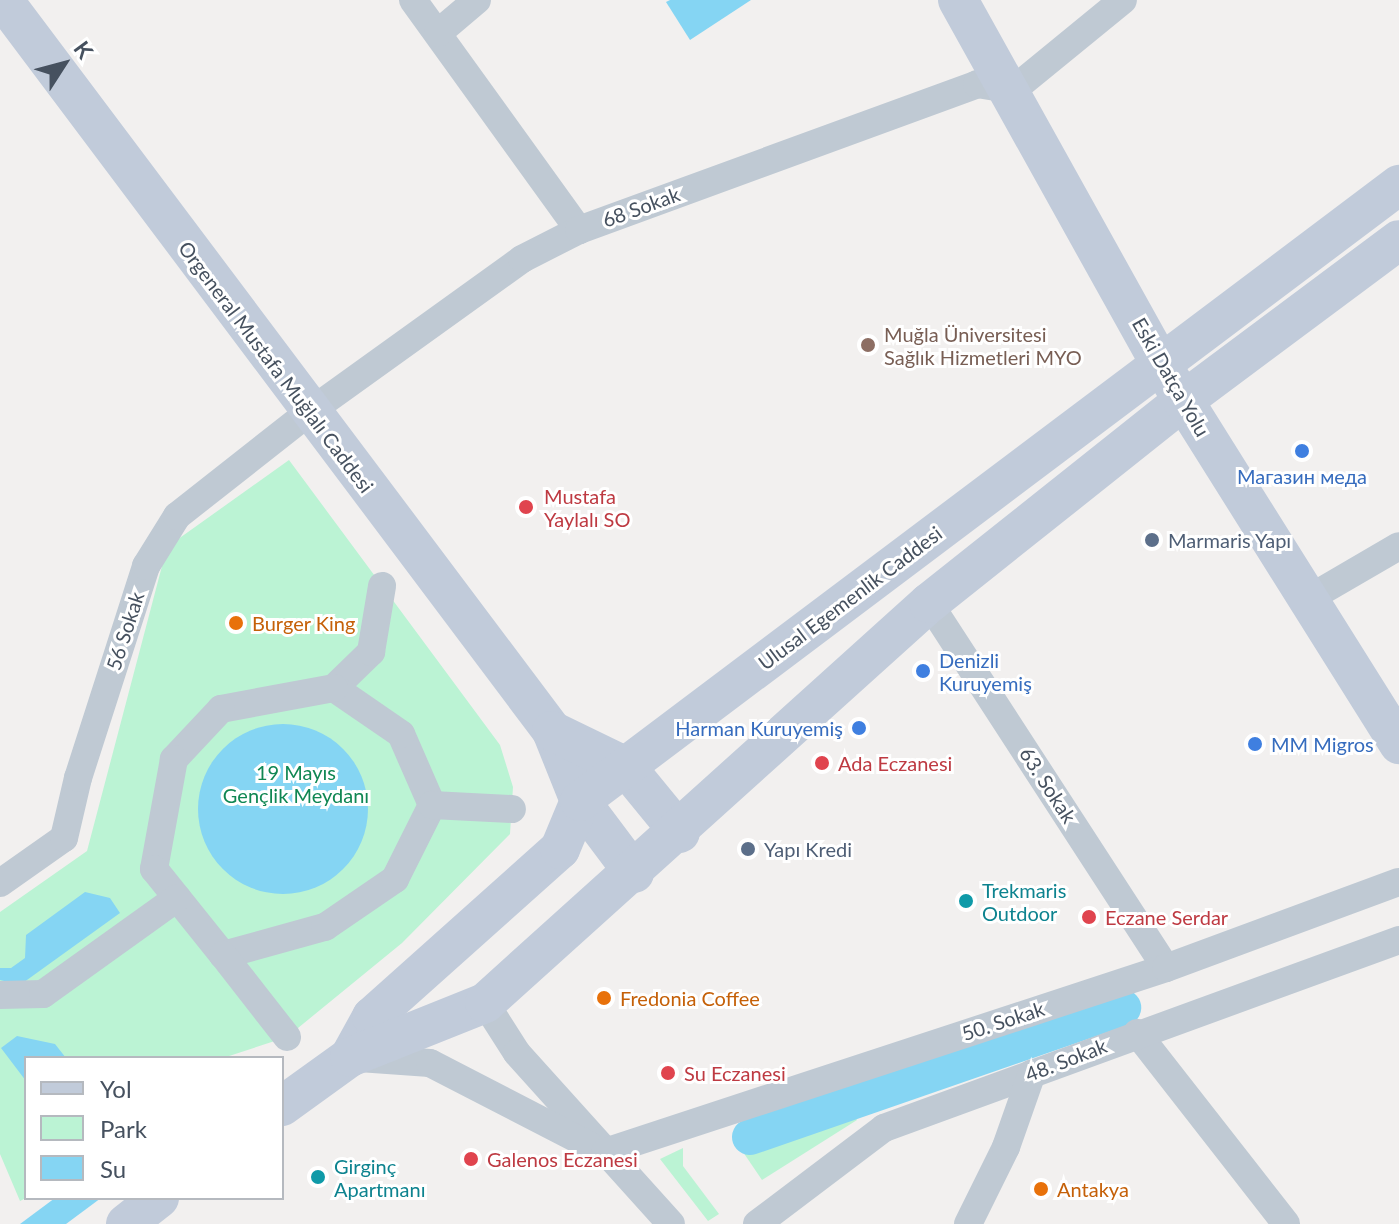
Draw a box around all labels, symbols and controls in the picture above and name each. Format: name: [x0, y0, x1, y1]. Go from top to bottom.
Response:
north arrow: [24, 24, 104, 104]
text: K: [68, 36, 99, 64]
street label: 68 Sokak: [599, 182, 683, 232]
street label: Orgeneral Mustafa Muğlalı Caddesi: [174, 237, 378, 497]
street label: Eski Datça Yolu: [1127, 313, 1215, 441]
place label: Muğla Üniversitesi Sağlık Hizmetleri MYO: [884, 322, 1082, 369]
marker: Muğla Üniversitesi Sağlık Hizmetleri MYO: [859, 336, 877, 354]
marker: Магазин меда: [1293, 442, 1311, 460]
place label: Магазин меда: [1237, 464, 1367, 488]
place label: Mustafa Yaylalı SO: [544, 484, 630, 531]
marker: Mustafa Yaylalı SO: [515, 496, 537, 518]
street label: Ulusal Egemenlik Caddesi: [754, 521, 946, 675]
place label: Marmaris Yapı: [1168, 528, 1292, 552]
marker: Marmaris Yapı: [1143, 531, 1161, 549]
street label: 56 Sokak: [101, 589, 149, 673]
place label: Burger King: [252, 611, 356, 635]
marker: Burger King: [227, 614, 245, 632]
place label: Denizli Kuruyemiş: [939, 648, 1032, 695]
marker: Denizli Kuruyemiş: [914, 662, 932, 680]
place label: Harman Kuruyemiş: [675, 716, 843, 740]
marker: Harman Kuruyemiş: [850, 719, 868, 737]
place label: MM Migros: [1271, 732, 1374, 756]
marker: MM Migros: [1246, 735, 1264, 753]
street label: 63. Sokak: [1015, 743, 1081, 827]
place label: Ada Eczanesi: [838, 751, 952, 775]
marker: Ada Eczanesi: [813, 754, 831, 772]
park label: 19 Mayıs Gençlik Meydanı: [223, 761, 369, 808]
place label: Yapı Kredi: [764, 837, 852, 861]
marker: Yapı Kredi: [739, 840, 757, 858]
place label: Trekmaris Outdoor: [982, 878, 1066, 925]
marker: Trekmaris Outdoor: [957, 892, 975, 910]
place label: Eczane Serdar: [1105, 905, 1228, 929]
marker: Eczane Serdar: [1080, 908, 1098, 926]
place label: Fredonia Coffee: [620, 986, 760, 1010]
marker: Fredonia Coffee: [595, 989, 613, 1007]
street label: 50. Sokak: [959, 996, 1047, 1046]
street label: 48. Sokak: [1022, 1033, 1110, 1087]
legend: [24, 1056, 284, 1200]
place label: Su Eczanesi: [684, 1061, 786, 1085]
marker: Su Eczanesi: [659, 1064, 677, 1082]
text: Yol: [100, 1074, 132, 1103]
text: Park: [100, 1114, 147, 1143]
place label: Galenos Eczanesi: [487, 1147, 638, 1171]
marker: Galenos Eczanesi: [462, 1150, 480, 1168]
text: Su: [100, 1154, 126, 1183]
place label: Girginç Apartmanı: [334, 1154, 425, 1201]
marker: Girginç Apartmanı: [309, 1168, 327, 1186]
place label: Antakya: [1057, 1177, 1129, 1201]
marker: Antakya: [1032, 1180, 1050, 1198]

